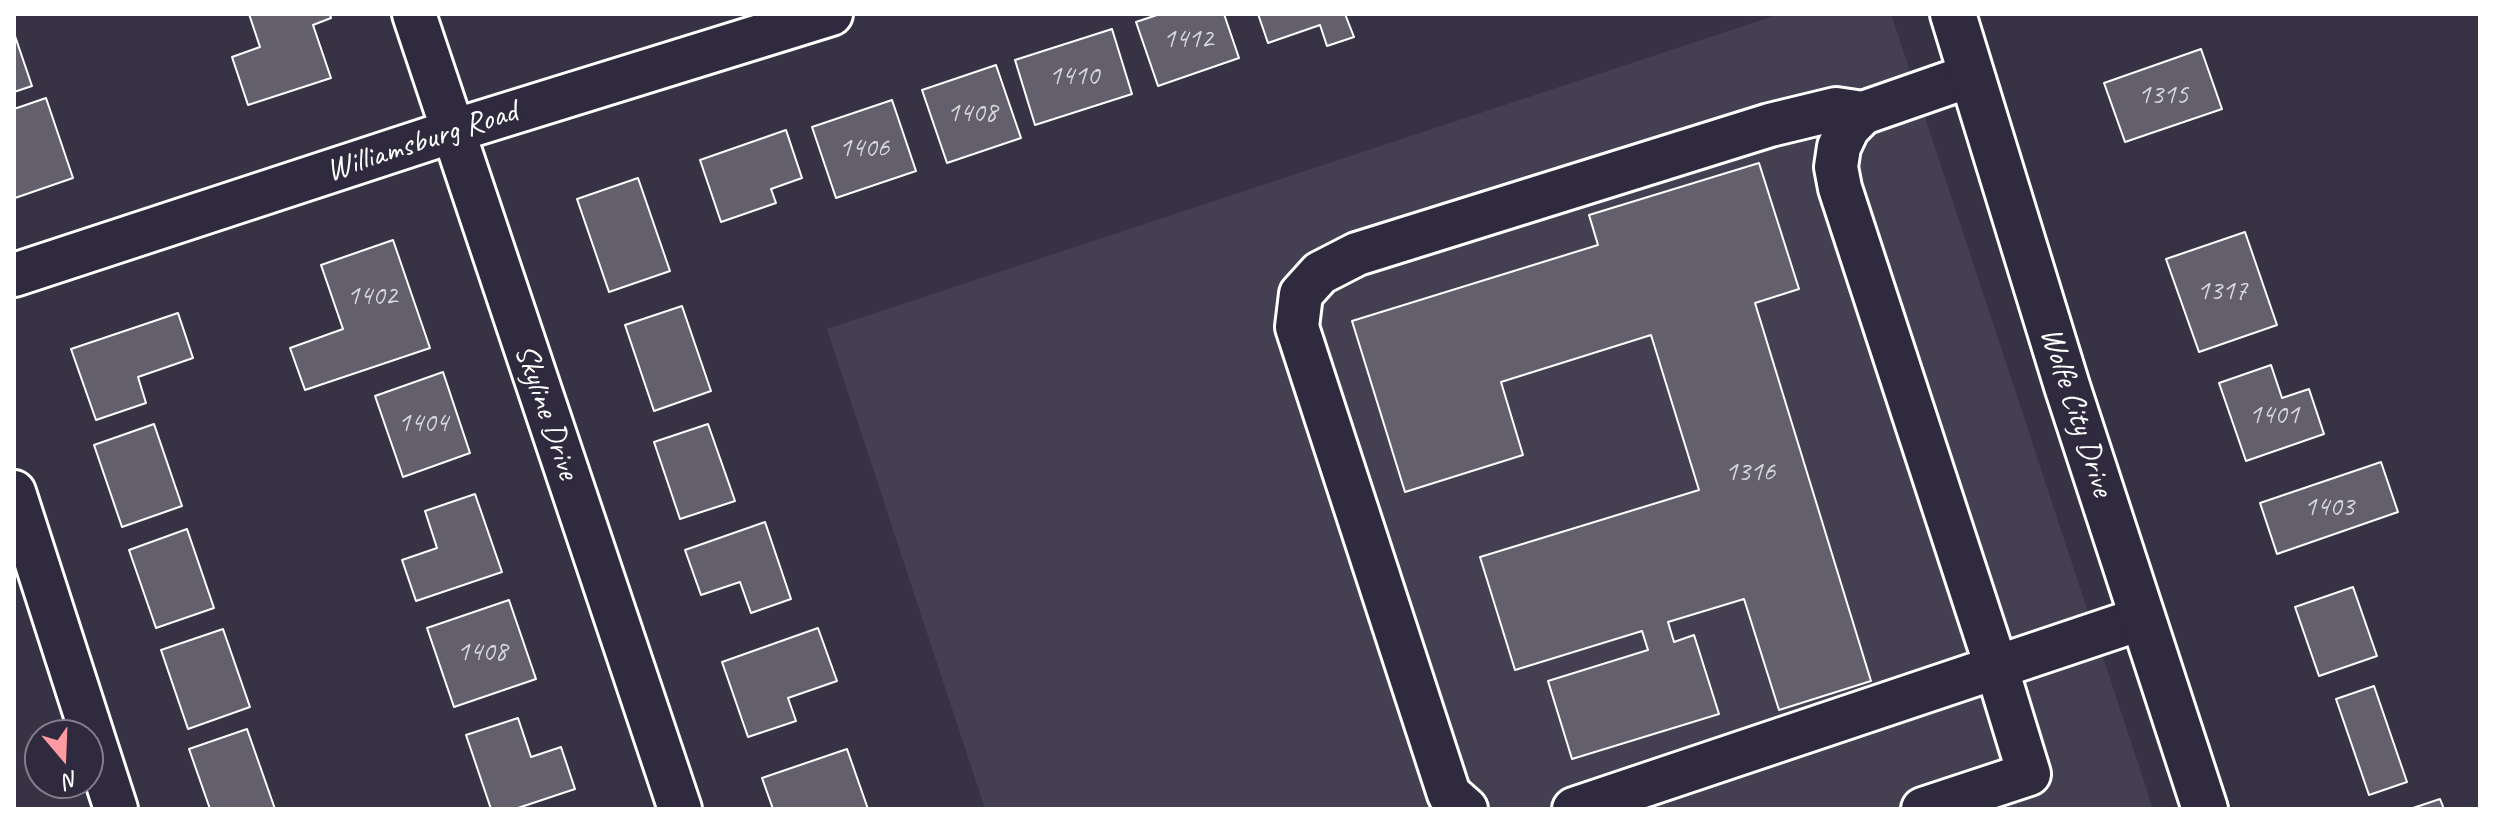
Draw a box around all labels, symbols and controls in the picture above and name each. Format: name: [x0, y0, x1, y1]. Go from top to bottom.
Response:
house number: 1412: [1163, 23, 1213, 57]
house number: 1410: [1049, 60, 1099, 94]
house number: 1315: [2138, 79, 2188, 113]
street label: Williamsburg Road: [322, 93, 522, 191]
house number: 1408: [947, 97, 997, 131]
house number: 1406: [839, 132, 889, 166]
house number: 1317: [2197, 275, 2247, 309]
house number: 1402: [347, 280, 397, 314]
street label: Wolfe City Drive: [2031, 323, 2121, 501]
street label: Skyline Drive: [505, 340, 587, 484]
house number: 1401: [2249, 399, 2299, 433]
house number: 1404: [398, 407, 448, 441]
house number: 1316: [1725, 456, 1775, 490]
house number: 1403: [2304, 491, 2354, 525]
house number: 1408: [457, 636, 507, 670]
north arrow: [24, 719, 104, 799]
text: N: [60, 764, 82, 795]

